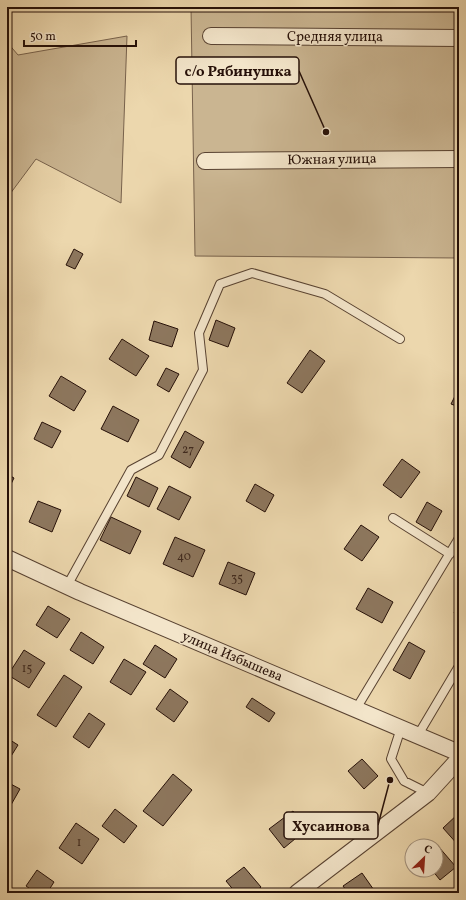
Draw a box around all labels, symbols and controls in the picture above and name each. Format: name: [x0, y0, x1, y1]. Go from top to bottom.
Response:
scale bar: [24, 22, 136, 48]
street label: Средняя улица: [287, 28, 383, 47]
text: 50 m: [30, 29, 56, 45]
callout: с/о Рябинушка: [176, 57, 299, 84]
text: с/о Рябинушка: [184, 62, 292, 83]
street label: Южная улица: [287, 150, 377, 170]
house number: 27: [182, 442, 194, 458]
house number: 40: [177, 549, 191, 565]
house number: 35: [231, 571, 243, 587]
street label: улица Избышева: [179, 627, 285, 687]
house number: 15: [22, 661, 32, 677]
callout: Хусаинова: [284, 812, 378, 839]
text: Хусаинова: [292, 817, 370, 838]
house number: 1: [77, 835, 81, 851]
north arrow: [404, 838, 444, 878]
text: С: [421, 842, 434, 859]

